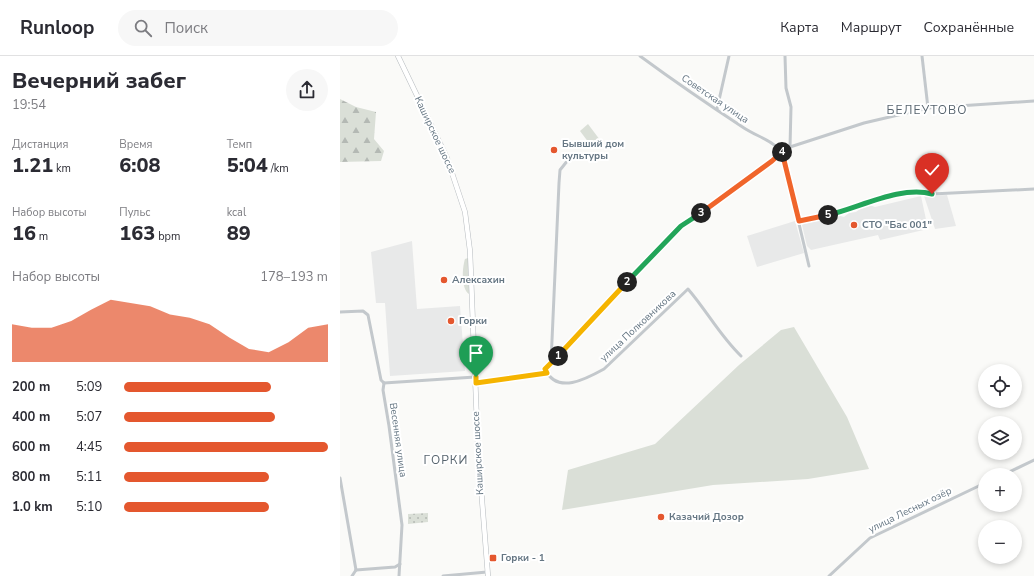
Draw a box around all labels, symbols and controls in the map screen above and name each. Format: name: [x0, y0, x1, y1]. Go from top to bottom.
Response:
search box: [118, 10, 398, 46]
text: Runloop: [20, 15, 94, 41]
icon: search: [132, 17, 154, 39]
text: Поиск: [164, 18, 208, 38]
text: Карта: [780, 18, 819, 37]
text: Маршрут: [841, 18, 902, 37]
text: Сохранённые: [924, 18, 1014, 37]
text: Вечерний забег: [12, 66, 186, 96]
button: share: [286, 69, 328, 111]
street label: Советская улица: [678, 71, 752, 127]
street label: Каширское шоссе: [411, 94, 459, 176]
text: 19:54: [12, 96, 46, 114]
district label: БЕЛЕУТОВО: [887, 102, 967, 118]
text: Дистанция: [12, 137, 68, 152]
text: Время: [119, 137, 152, 152]
text: Темп: [227, 137, 252, 152]
place label: Бывший дом культуры: [562, 137, 624, 163]
pin: 4: [772, 142, 792, 162]
text: 4: [779, 144, 785, 159]
marker: Бывший дом культуры: [549, 145, 559, 155]
text: 1.21: [12, 152, 53, 179]
text: 6:08: [119, 152, 161, 179]
text: 5:04: [227, 152, 268, 179]
pin: [915, 153, 949, 194]
icon: check: [921, 159, 943, 181]
text: km: [53, 161, 71, 176]
text: /km: [268, 161, 289, 176]
pin: 3: [691, 203, 711, 223]
text: Набор высоты: [12, 205, 87, 220]
text: Пульс: [119, 205, 151, 220]
text: kcal: [227, 205, 246, 220]
text: 3: [698, 205, 704, 220]
pin: 5: [818, 205, 838, 225]
text: 5: [825, 207, 831, 222]
place label: СТО "Бас 001": [862, 218, 932, 232]
text: 16: [12, 220, 36, 247]
text: 163: [119, 220, 155, 247]
text: 89: [227, 220, 251, 247]
marker: СТО "Бас 001": [849, 220, 859, 230]
text: m: [36, 229, 48, 244]
text: bpm: [155, 229, 180, 244]
text: Набор высоты: [12, 268, 100, 286]
text: 178–193 m: [260, 268, 328, 286]
pin: 2: [617, 272, 637, 292]
place label: Алексахин: [452, 273, 505, 287]
text: 2: [624, 274, 630, 289]
marker: Алексахин: [439, 275, 449, 285]
street label: улица Полковникова: [597, 287, 679, 365]
place label: Горки: [459, 314, 487, 328]
marker: Горки: [446, 316, 456, 326]
pin: [459, 336, 493, 377]
icon: arrive: [465, 342, 487, 364]
pin: 1: [548, 346, 568, 366]
text: 1: [555, 348, 561, 363]
map controls: [978, 364, 1022, 564]
button: locate: [978, 364, 1022, 408]
text: 200 m: [12, 378, 50, 396]
text: 5:09: [76, 378, 102, 396]
street label: Весенняя улица: [386, 402, 410, 478]
text: 400 m: [12, 408, 50, 426]
text: 5:07: [76, 408, 102, 426]
street label: Каширское шоссе: [469, 411, 487, 495]
button: layers: [978, 416, 1022, 460]
text: 600 m: [12, 438, 50, 456]
text: 4:45: [76, 438, 102, 456]
district label: ГОРКИ: [424, 452, 468, 468]
text: 800 m: [12, 468, 50, 486]
text: 5:11: [76, 468, 102, 486]
button: +: [978, 468, 1022, 512]
street label: улица Лесных озёр: [866, 484, 954, 536]
text: 1.0 km: [12, 498, 53, 516]
text: 5:10: [76, 498, 102, 516]
place label: Казачий Дозор: [669, 510, 744, 524]
marker: Казачий Дозор: [656, 512, 666, 522]
button: −: [978, 520, 1022, 564]
place label: Горки - 1: [501, 551, 545, 565]
marker: Горки - 1: [488, 553, 498, 563]

